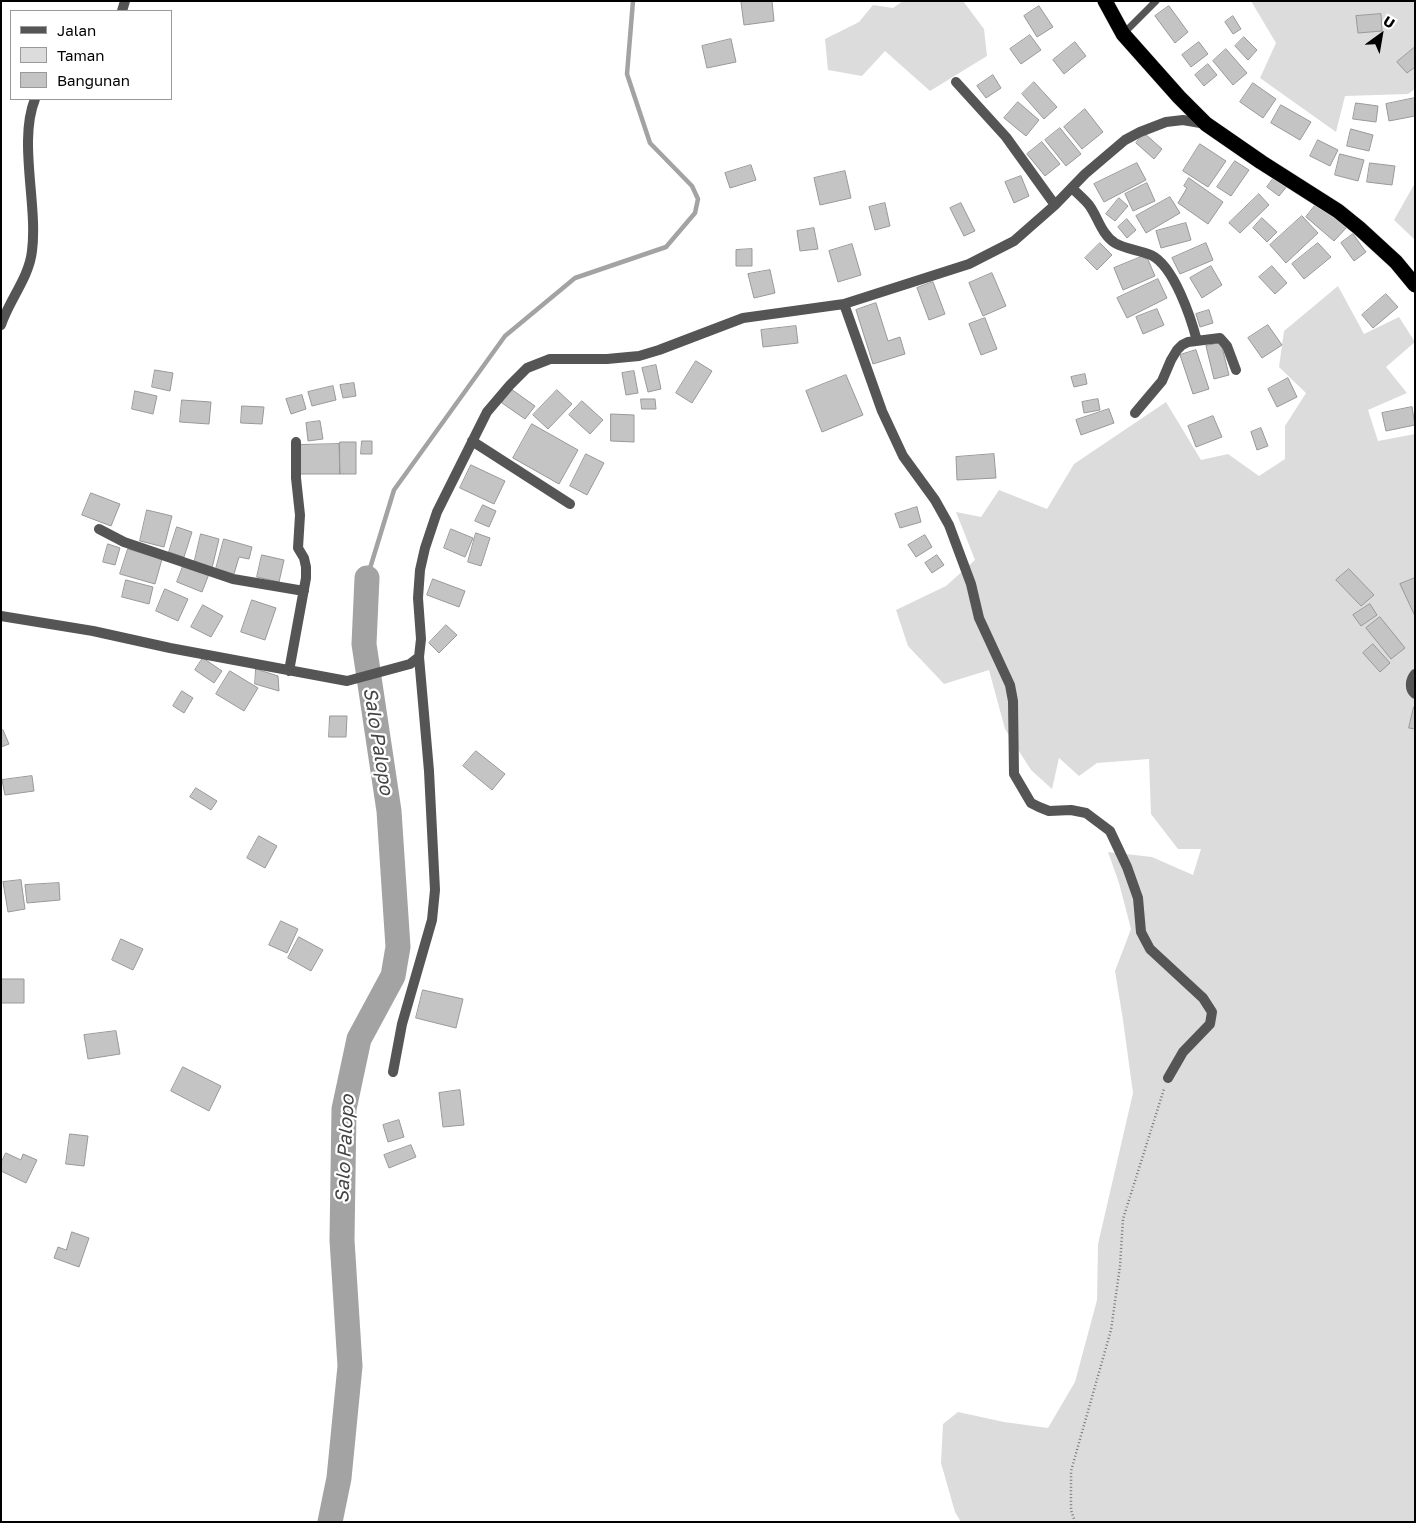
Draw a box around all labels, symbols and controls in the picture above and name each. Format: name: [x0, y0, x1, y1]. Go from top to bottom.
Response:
legend: [10, 10, 172, 100]
north arrow: [1356, 10, 1406, 60]
text: U: [1380, 12, 1398, 32]
text: Jalan: [57, 21, 96, 39]
text: Taman: [57, 46, 104, 64]
text: Bangunan: [57, 71, 130, 89]
water label: Salo Palopo: [358, 686, 398, 796]
water label: Salo Palopo: [331, 1094, 359, 1204]

